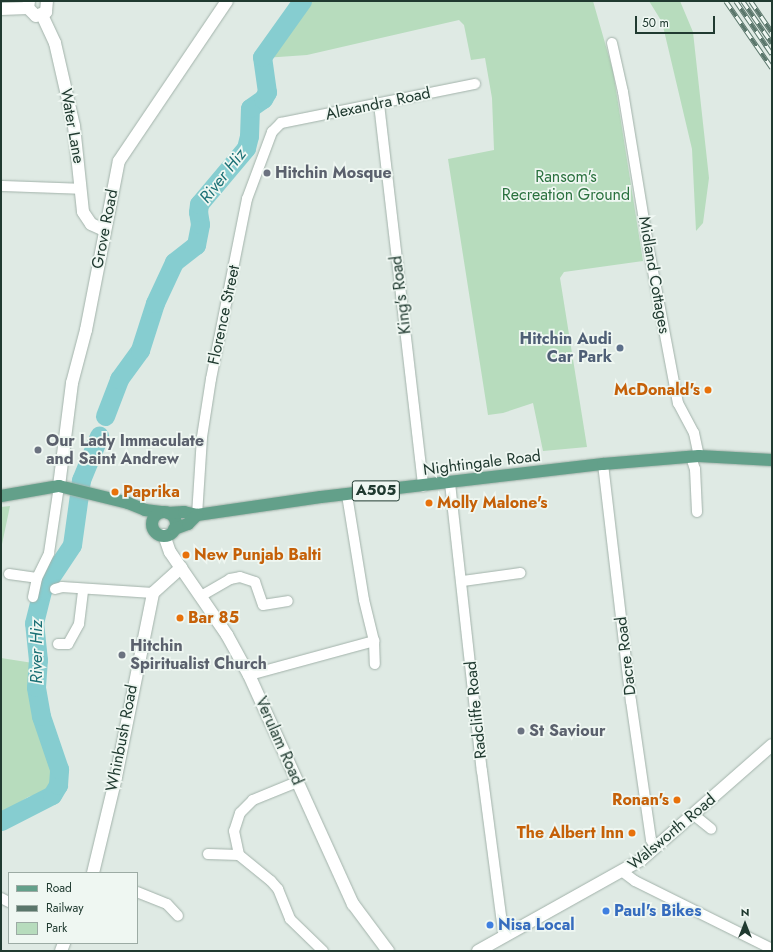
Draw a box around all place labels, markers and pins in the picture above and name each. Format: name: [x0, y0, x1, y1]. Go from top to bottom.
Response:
place label: Hitchin Mosque: [275, 163, 392, 183]
marker: Hitchin Mosque: [262, 168, 272, 178]
place label: Hitchin Audi Car Park: [520, 329, 612, 367]
marker: Hitchin Audi Car Park: [615, 343, 625, 353]
place label: McDonald's: [614, 380, 700, 400]
marker: McDonald's: [703, 385, 713, 395]
place label: Our Lady Immaculate and Saint Andrew: [46, 431, 204, 469]
marker: Our Lady Immaculate and Saint Andrew: [33, 445, 43, 455]
place label: Paprika: [123, 482, 180, 502]
marker: Paprika: [110, 487, 120, 497]
place label: Molly Malone's: [437, 493, 548, 513]
marker: Molly Malone's: [424, 498, 434, 508]
place label: New Punjab Balti: [194, 545, 321, 565]
marker: New Punjab Balti: [181, 550, 191, 560]
place label: Bar 85: [188, 608, 239, 628]
marker: Bar 85: [175, 613, 185, 623]
place label: Hitchin Spiritualist Church: [130, 636, 267, 674]
marker: Hitchin Spiritualist Church: [117, 650, 127, 660]
place label: St Saviour: [529, 721, 605, 741]
marker: St Saviour: [516, 726, 526, 736]
place label: Ronan's: [612, 790, 669, 810]
marker: Ronan's: [672, 795, 682, 805]
place label: The Albert Inn: [517, 823, 624, 843]
marker: The Albert Inn: [627, 828, 637, 838]
place label: Paul's Bikes: [614, 901, 702, 921]
marker: Paul's Bikes: [601, 906, 611, 916]
place label: Nisa Local: [498, 915, 575, 935]
marker: Nisa Local: [485, 920, 495, 930]

